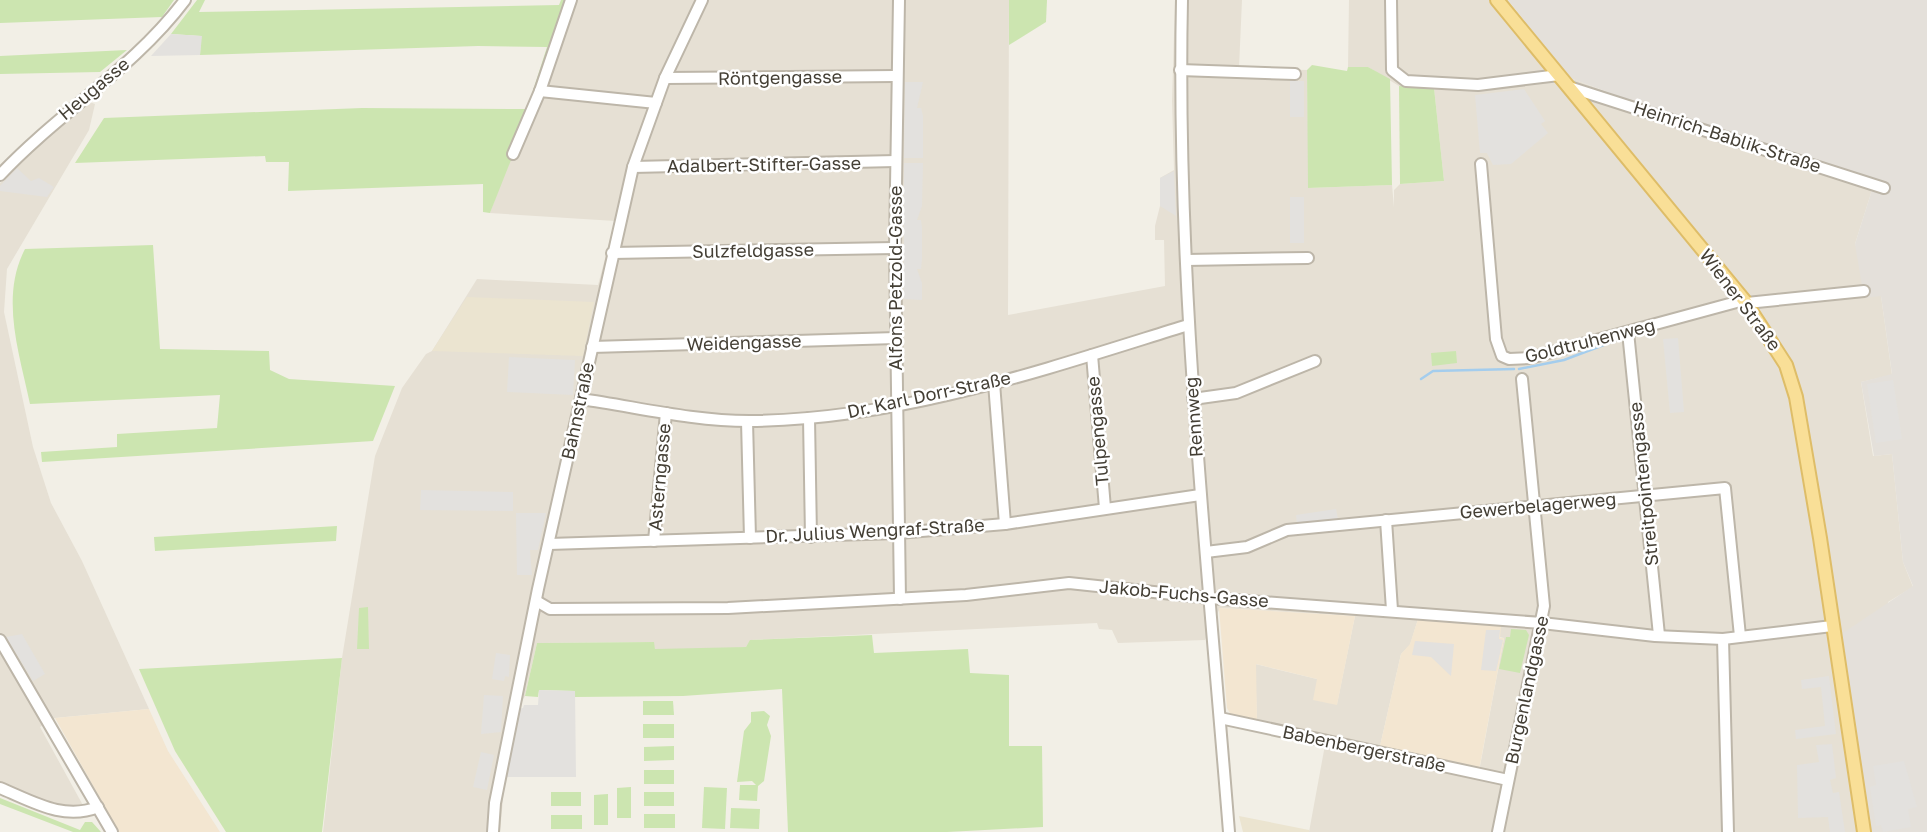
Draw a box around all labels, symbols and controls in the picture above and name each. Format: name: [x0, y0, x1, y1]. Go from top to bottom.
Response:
street label: Heugasse: [53, 52, 133, 124]
street label: Röntgengasse: [718, 65, 842, 89]
street label: Heinrich-Bablik-Straße: [1631, 95, 1824, 177]
street label: Adalbert-Stifter-Gasse: [667, 151, 861, 177]
street label: Alfons Petzold-Gasse: [884, 186, 906, 370]
street label: Sulzfeldgasse: [692, 238, 814, 262]
street label: Wiener Straße: [1695, 244, 1786, 355]
street label: Goldtruhenweg: [1522, 313, 1657, 367]
street label: Weidengasse: [686, 329, 802, 355]
street label: Bahnstraße: [556, 360, 598, 461]
street label: Dr. Karl Dorr-Straße: [845, 366, 1013, 422]
street label: Tulpengasse: [1081, 376, 1113, 487]
street label: Rennweg: [1179, 376, 1207, 458]
street label: Streitpointengasse: [1623, 401, 1663, 567]
street label: Asterngasse: [643, 422, 675, 532]
street label: Gewerbelagerweg: [1459, 487, 1617, 523]
street label: Dr. Julius Wengraf-Straße: [765, 513, 985, 547]
street label: Jakob-Fuchs-Gasse: [1098, 575, 1270, 611]
street label: Burgenlandgasse: [1500, 614, 1552, 766]
street label: Babenbergerstraße: [1281, 720, 1448, 776]

